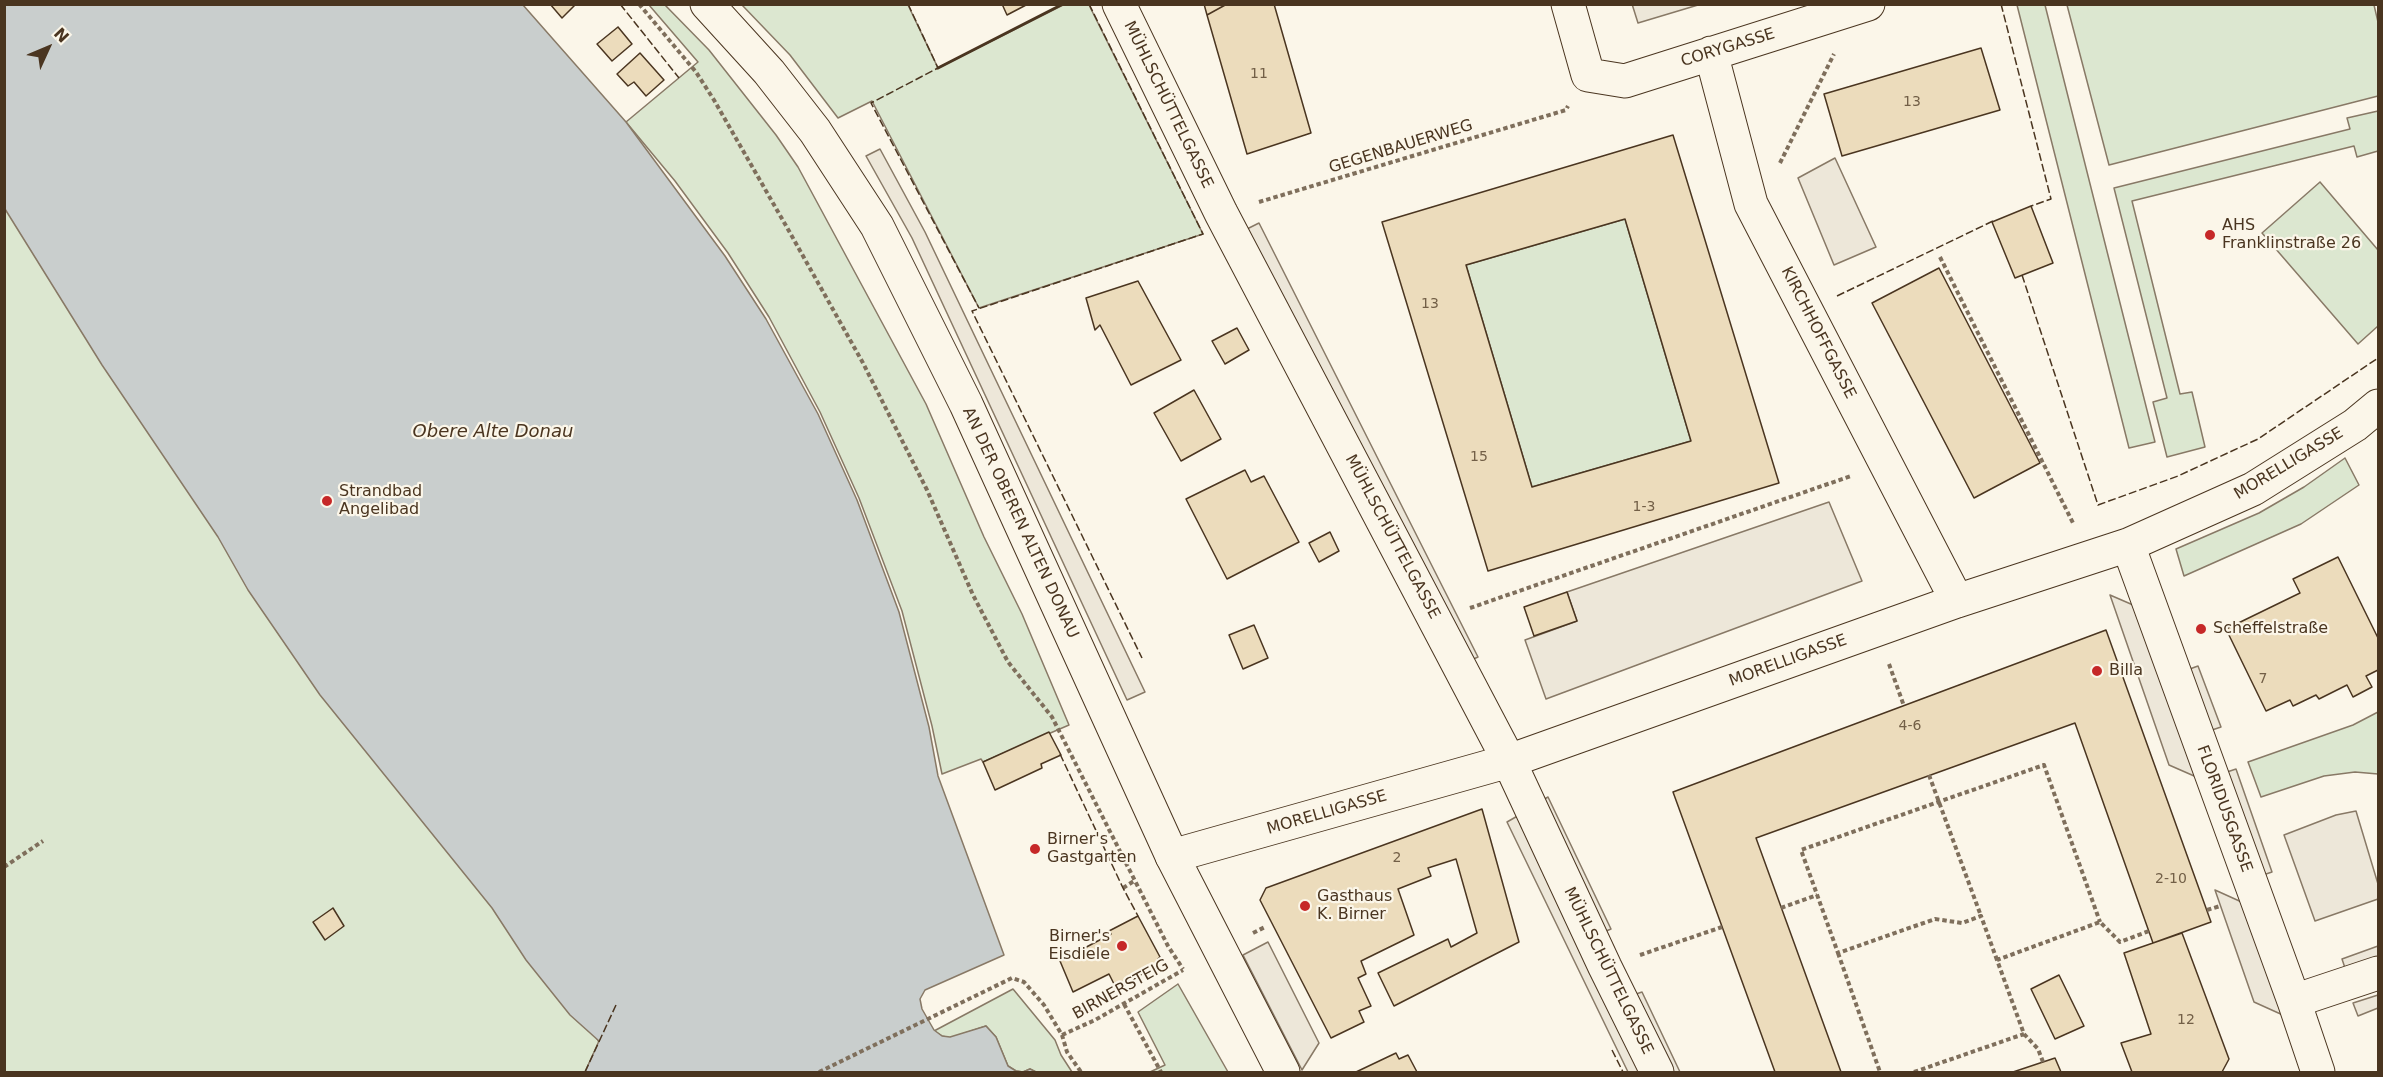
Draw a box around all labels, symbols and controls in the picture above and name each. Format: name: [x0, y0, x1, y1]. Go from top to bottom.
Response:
north arrow: [18, 18, 78, 78]
street label: MÜHLSCHÜTTELGASSE: [1119, 18, 1217, 192]
text: N: [50, 24, 73, 47]
street label: CORYGASSE: [1679, 25, 1777, 71]
house number: 11: [1250, 66, 1268, 82]
house number: 13: [1903, 94, 1921, 110]
street label: GEGENBAUERWEG: [1327, 116, 1475, 178]
place label: AHS Franklinstraße 26: [2222, 216, 2361, 254]
marker: AHS Franklinstraße 26: [2203, 228, 2217, 242]
street label: KIRCHHOFFGASSE: [1776, 264, 1860, 402]
house number: 13: [1421, 296, 1439, 312]
street label: AN DER OBEREN ALTEN DONAU: [958, 404, 1082, 642]
water label: Obere Alte Donau: [413, 421, 573, 443]
street label: MORELLIGASSE: [2231, 424, 2347, 504]
house number: 15: [1470, 449, 1488, 465]
street label: MÜHLSCHÜTTELGASSE: [1340, 451, 1444, 623]
place label: Strandbad Angelibad: [339, 482, 422, 520]
marker: Strandbad Angelibad: [320, 494, 334, 508]
house number: 1-3: [1633, 499, 1655, 515]
place label: Scheffelstraße: [2213, 619, 2328, 639]
marker: Scheffelstraße: [2194, 622, 2208, 636]
street label: MORELLIGASSE: [1726, 631, 1850, 691]
place label: Billa: [2109, 661, 2143, 681]
marker: Billa: [2090, 664, 2104, 678]
house number: 7: [2259, 671, 2267, 687]
house number: 4-6: [1899, 718, 1921, 734]
street label: FLORIDUSGASSE: [2192, 743, 2256, 875]
street label: MORELLIGASSE: [1265, 787, 1389, 839]
place label: Birner's Gastgarten: [1047, 830, 1137, 868]
marker: Birner's Gastgarten: [1028, 842, 1042, 856]
house number: 2: [1393, 850, 1401, 866]
house number: 2-10: [2155, 871, 2187, 887]
street label: MÜHLSCHÜTTELGASSE: [1559, 884, 1657, 1058]
place label: Gasthaus K. Birner: [1317, 887, 1392, 925]
marker: Gasthaus K. Birner: [1298, 899, 1312, 913]
place label: Birner's Eisdiele: [1048, 927, 1110, 965]
marker: Birner's Eisdiele: [1115, 939, 1129, 953]
street label: BIRNERSTEIG: [1069, 956, 1173, 1024]
house number: 12: [2177, 1012, 2195, 1028]

